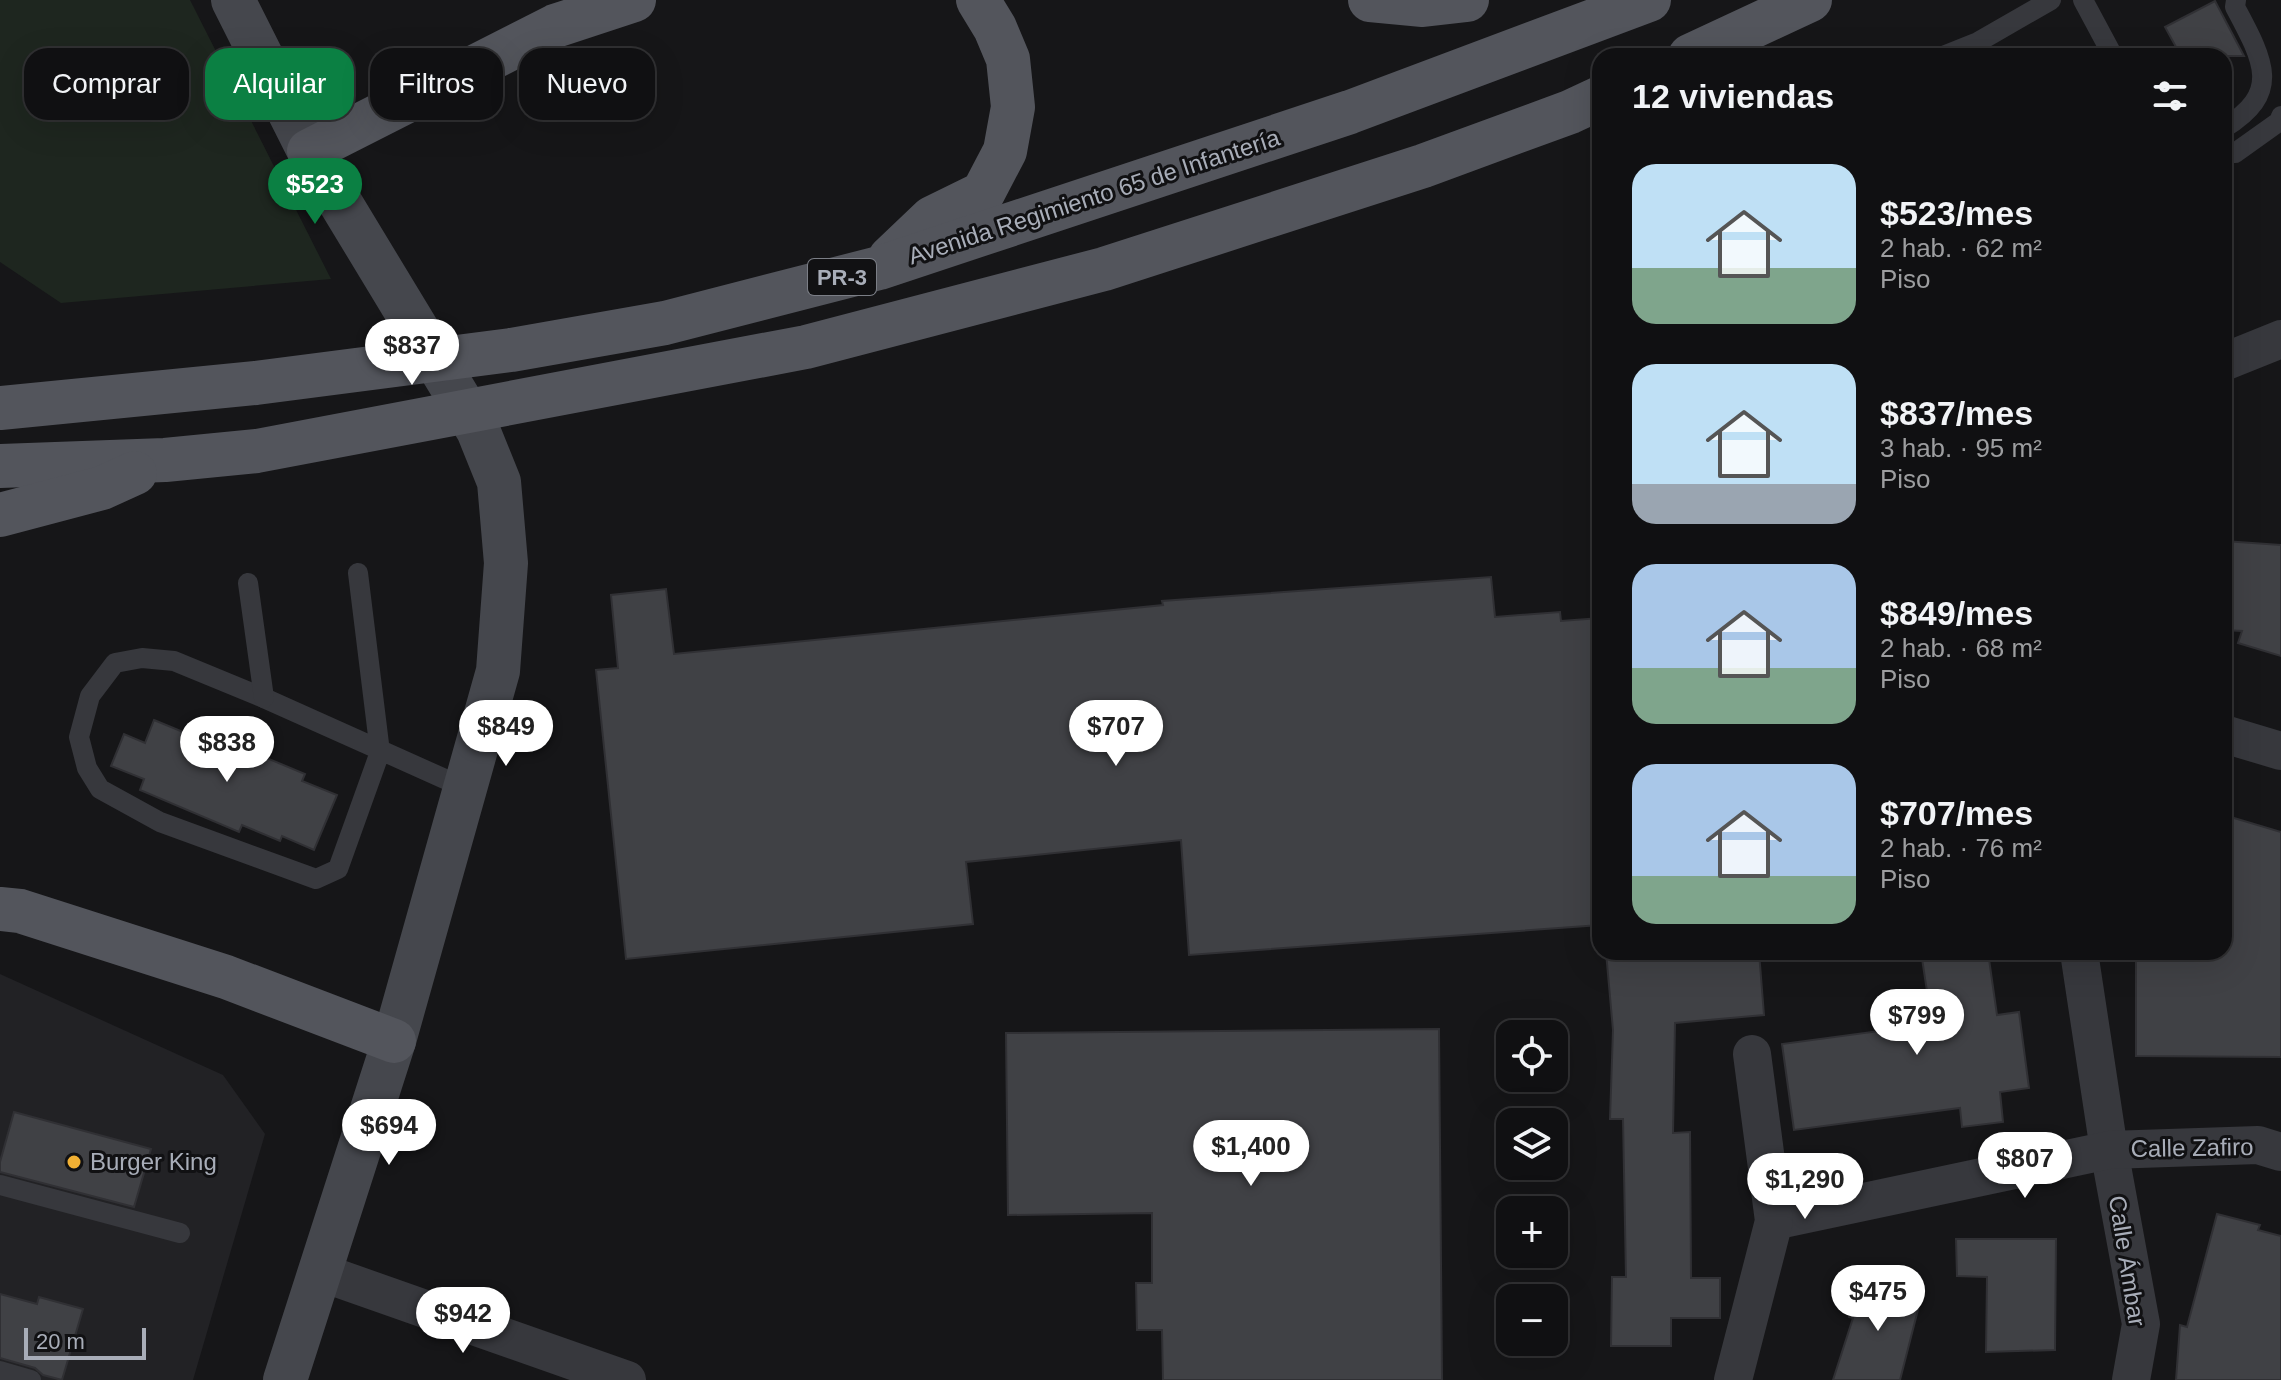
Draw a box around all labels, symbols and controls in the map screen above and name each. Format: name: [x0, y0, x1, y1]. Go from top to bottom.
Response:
chip: Comprar: [24, 48, 189, 120]
chip: Alquilar: [205, 48, 354, 120]
chip: Filtros: [370, 48, 503, 120]
chip: Nuevo: [519, 48, 655, 120]
icon: filters: [2148, 74, 2192, 118]
text: 12 viviendas: [1632, 77, 1834, 115]
street label: Avenida Regimiento 65 de Infantería: [905, 123, 1284, 269]
pin: $523: [268, 158, 362, 226]
text: $523: [286, 169, 344, 199]
text: $523/mes: [1880, 194, 2033, 232]
icon: home: [1696, 196, 1792, 292]
text: 2 hab. · 62 m²: [1880, 233, 2042, 263]
road number: PR-3: [808, 259, 876, 295]
text: Piso: [1880, 264, 1931, 294]
pin: $837: [365, 319, 459, 387]
text: $837: [383, 330, 441, 360]
text: $837/mes: [1880, 394, 2033, 432]
icon: home: [1696, 396, 1792, 492]
text: 3 hab. · 95 m²: [1880, 433, 2042, 463]
text: Piso: [1880, 464, 1931, 494]
text: $849/mes: [1880, 594, 2033, 632]
icon: home: [1696, 596, 1792, 692]
text: 2 hab. · 68 m²: [1880, 633, 2042, 663]
text: Piso: [1880, 664, 1931, 694]
pin: $849: [459, 700, 553, 768]
pin: $707: [1069, 700, 1163, 768]
text: $849: [477, 711, 535, 741]
text: $707: [1087, 711, 1145, 741]
pin: $838: [180, 716, 274, 784]
text: $838: [198, 727, 256, 757]
text: $707/mes: [1880, 794, 2033, 832]
icon: home: [1696, 796, 1792, 892]
text: 2 hab. · 76 m²: [1880, 833, 2042, 863]
text: Piso: [1880, 864, 1931, 894]
pin: $799: [1870, 989, 1964, 1057]
text: $799: [1888, 1000, 1946, 1030]
map controls: [1496, 1020, 1568, 1356]
button: locate: [1496, 1020, 1568, 1092]
pin: $694: [342, 1099, 436, 1167]
button: layers: [1496, 1108, 1568, 1180]
text: $694: [360, 1110, 418, 1140]
pin: $1,400: [1186, 1120, 1316, 1188]
text: $1,400: [1211, 1131, 1291, 1161]
pin: $807: [1978, 1132, 2072, 1200]
street label: Calle Zafiro: [2130, 1133, 2254, 1162]
text: $807: [1996, 1143, 2054, 1173]
place label: Burger King: [90, 1148, 217, 1175]
marker: Burger King: [65, 1153, 83, 1171]
pin: $1,290: [1740, 1153, 1870, 1221]
text: $1,290: [1765, 1164, 1845, 1194]
street label: Calle Ámbar: [2104, 1194, 2151, 1328]
button: +: [1496, 1196, 1568, 1268]
pin: $475: [1831, 1265, 1925, 1333]
text: $475: [1849, 1276, 1907, 1306]
button: −: [1496, 1284, 1568, 1356]
pin: $942: [416, 1287, 510, 1355]
text: $942: [434, 1298, 492, 1328]
scale bar: [24, 1324, 146, 1360]
text: 20 m: [36, 1329, 85, 1354]

